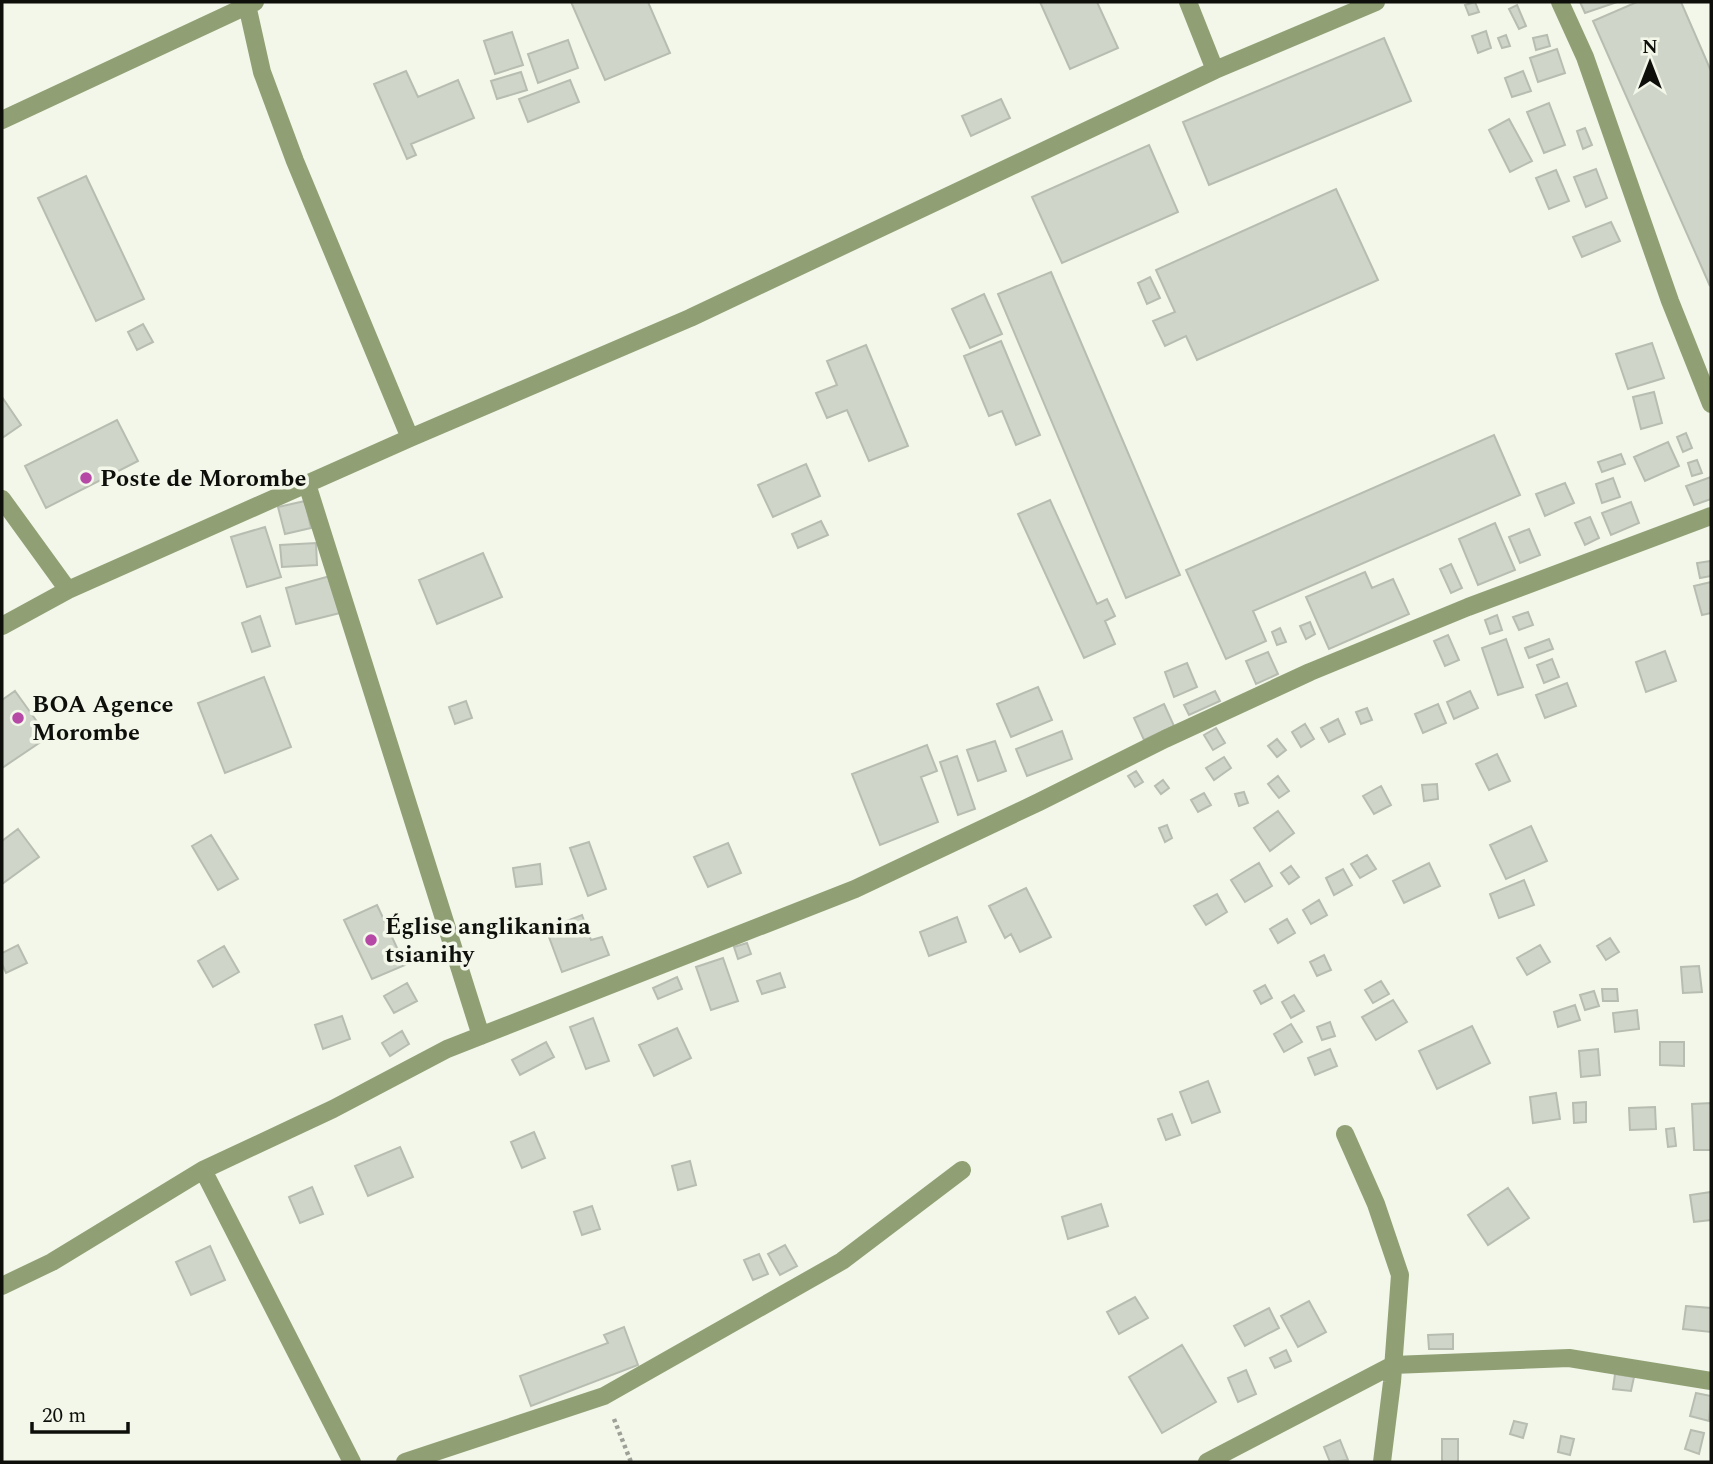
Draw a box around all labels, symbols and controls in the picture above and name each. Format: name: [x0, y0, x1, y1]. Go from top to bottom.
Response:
north arrow: [1615, 28, 1685, 98]
text: N: [1642, 33, 1658, 62]
place label: Poste de Morombe: [100, 461, 306, 497]
marker: Poste de Morombe: [78, 470, 94, 486]
place label: BOA Agence Morombe: [32, 687, 173, 751]
marker: BOA Agence Morombe: [10, 710, 26, 726]
place label: Église anglikanina tsianihy: [385, 909, 591, 973]
marker: Église anglikanina tsianihy: [363, 932, 379, 948]
scale bar: [32, 1390, 128, 1434]
text: 20 m: [42, 1400, 86, 1432]

